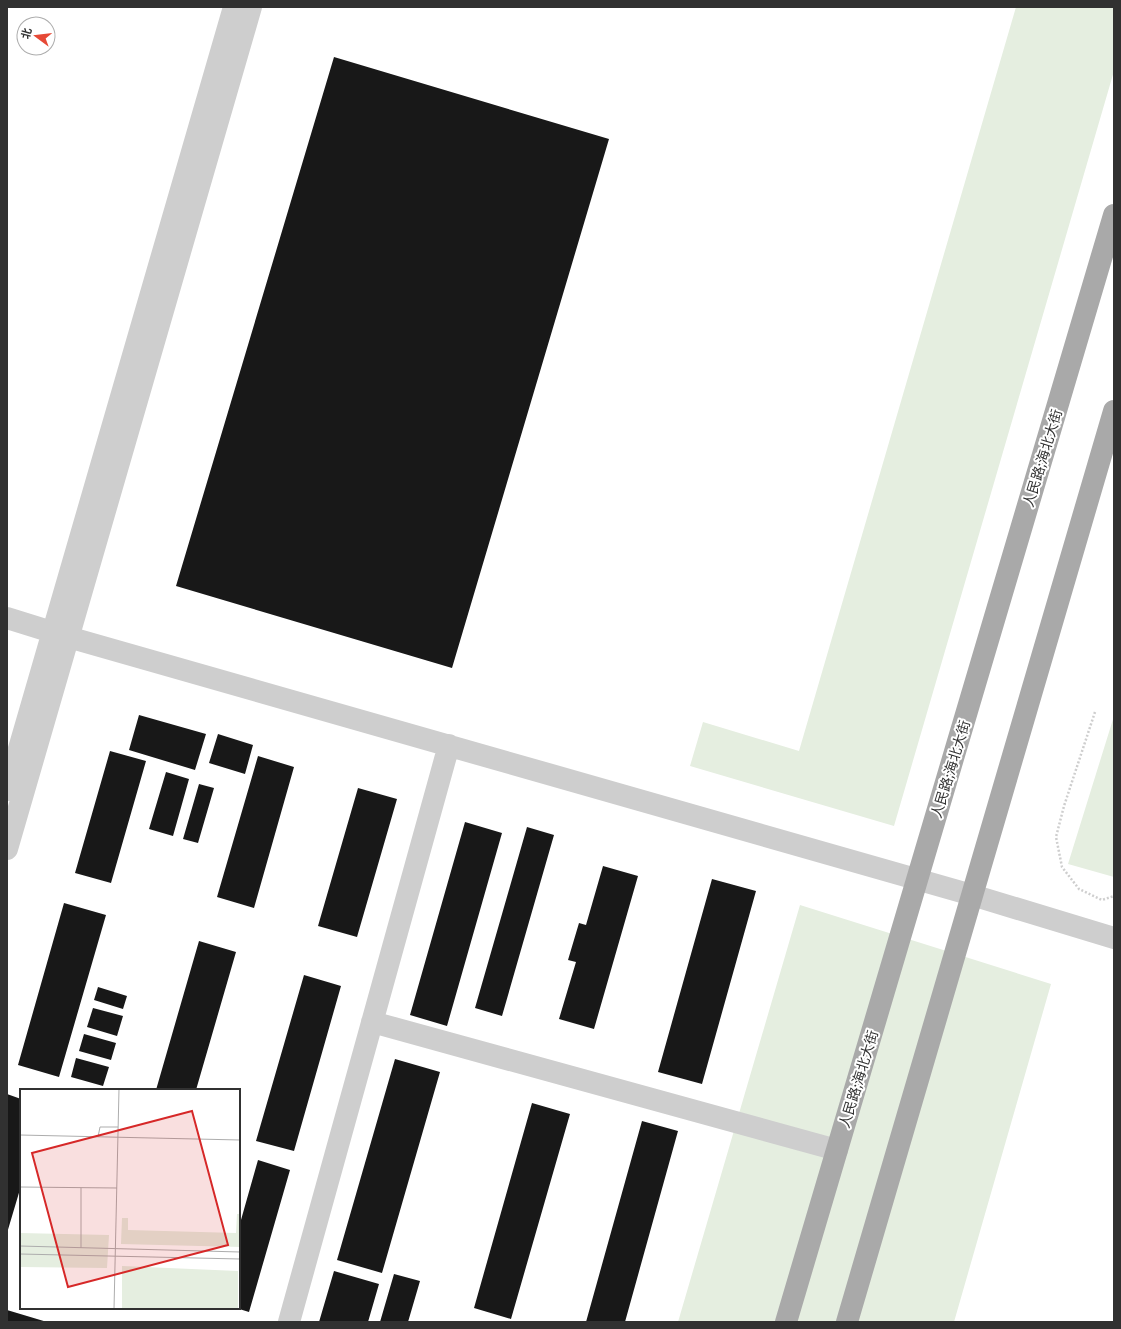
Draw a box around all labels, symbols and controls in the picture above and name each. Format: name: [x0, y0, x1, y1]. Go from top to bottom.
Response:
north arrow: [16, 16, 56, 56]
text: 北: [18, 26, 34, 40]
street label: 人民路;海北大街: [1019, 407, 1065, 509]
street label: 人民路;海北大街: [927, 718, 973, 820]
street label: 人民路;海北大街: [835, 1028, 881, 1130]
inset map: [20, 1089, 240, 1309]

